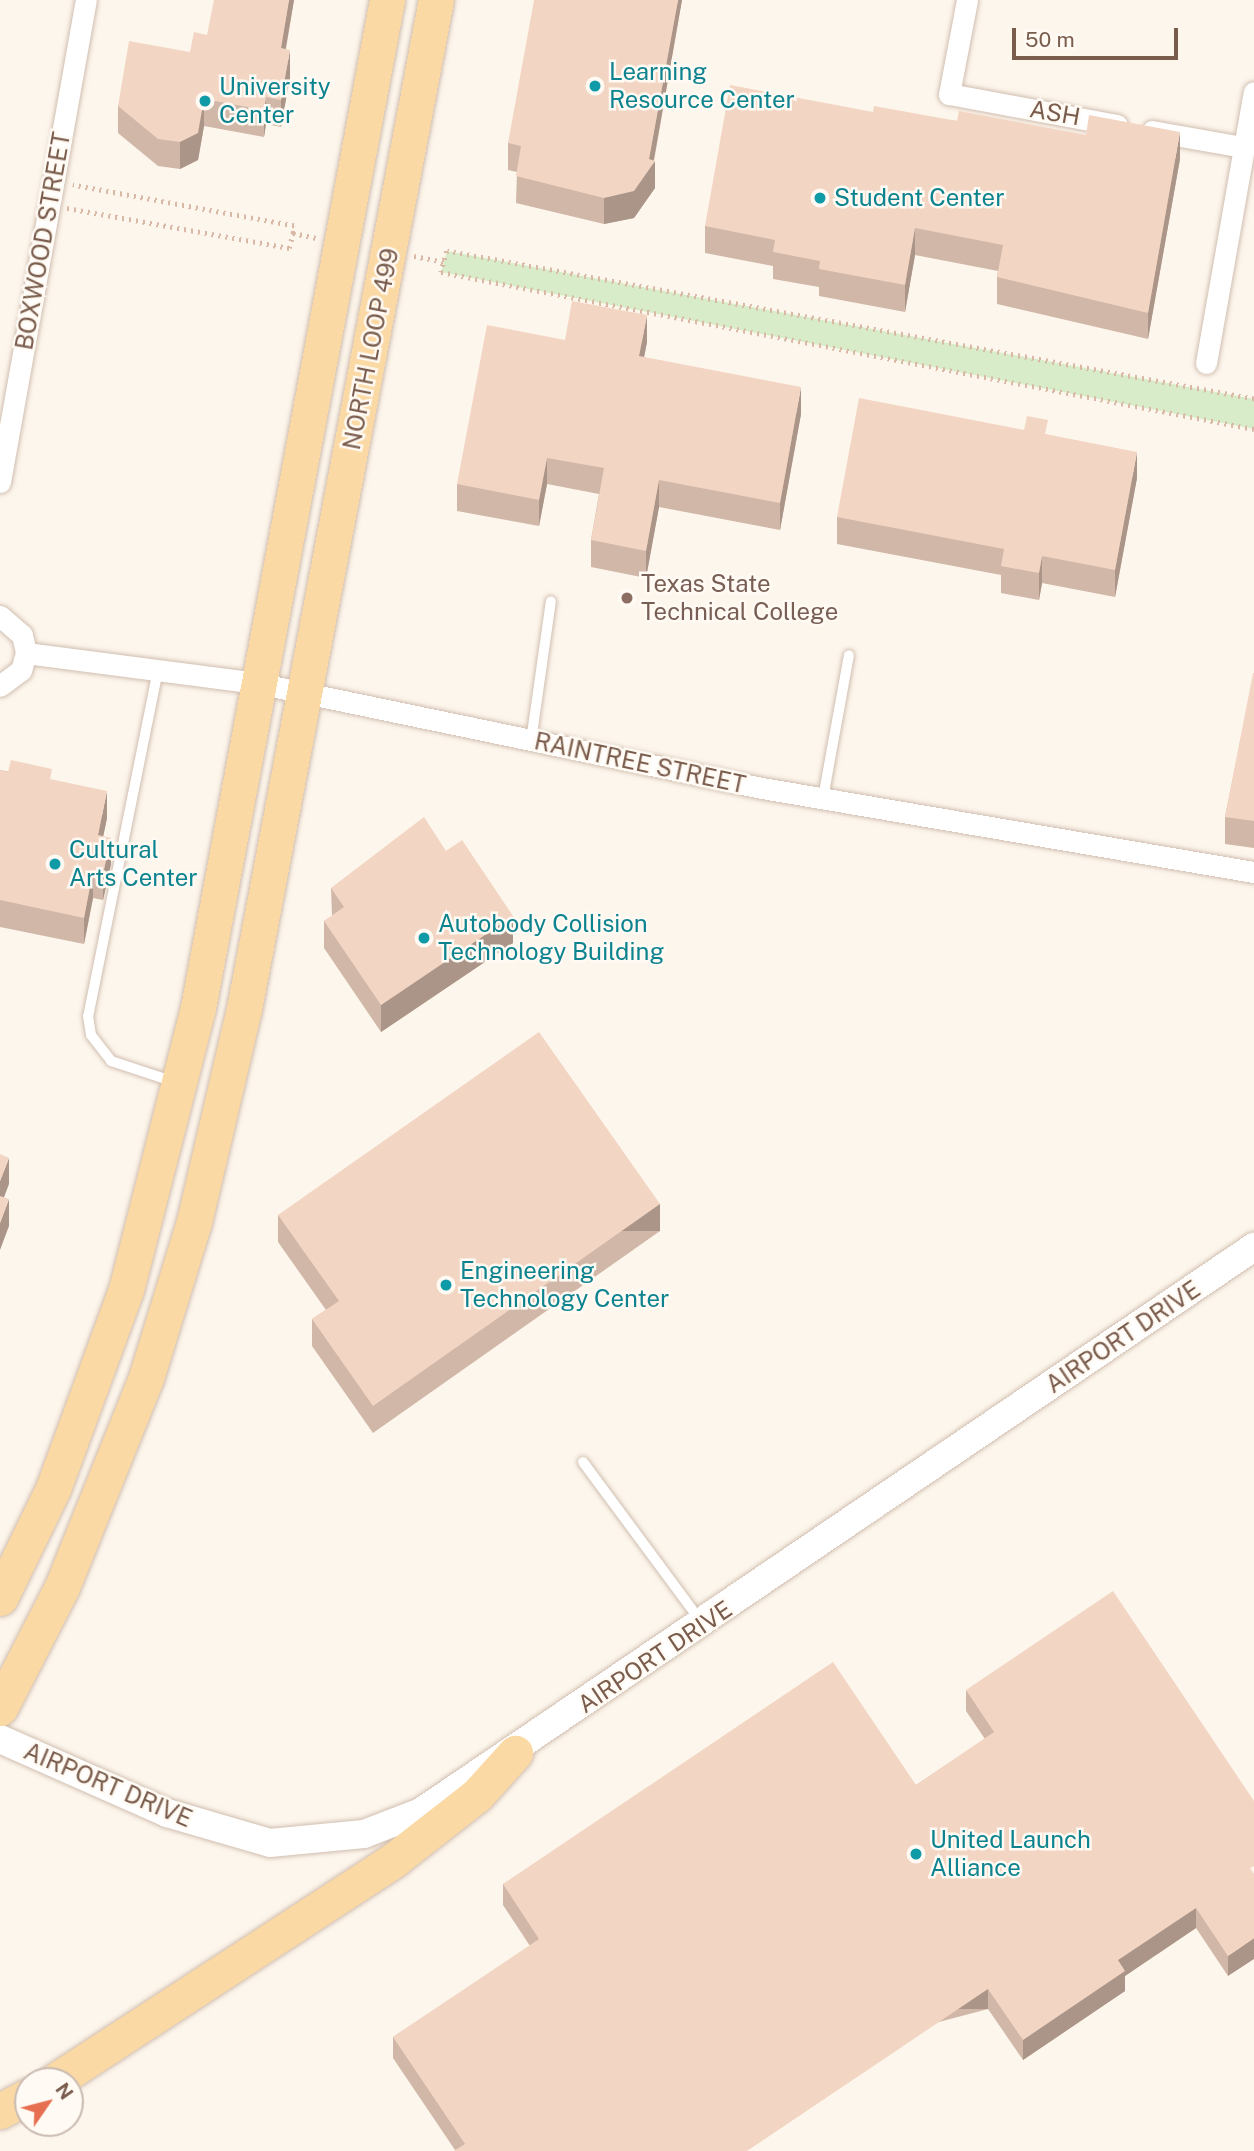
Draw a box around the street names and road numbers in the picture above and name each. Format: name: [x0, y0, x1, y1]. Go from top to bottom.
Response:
street label: ASH: [1027, 94, 1083, 132]
street label: BOXWOOD STREET: [10, 130, 76, 352]
street label: NORTH LOOP 499: [337, 246, 405, 452]
street label: RAINTREE STREET: [532, 727, 748, 799]
street label: AIRPORT DRIVE: [1040, 1275, 1206, 1399]
street label: AIRPORT DRIVE: [572, 1595, 738, 1719]
street label: AIRPORT DRIVE: [20, 1737, 196, 1833]

